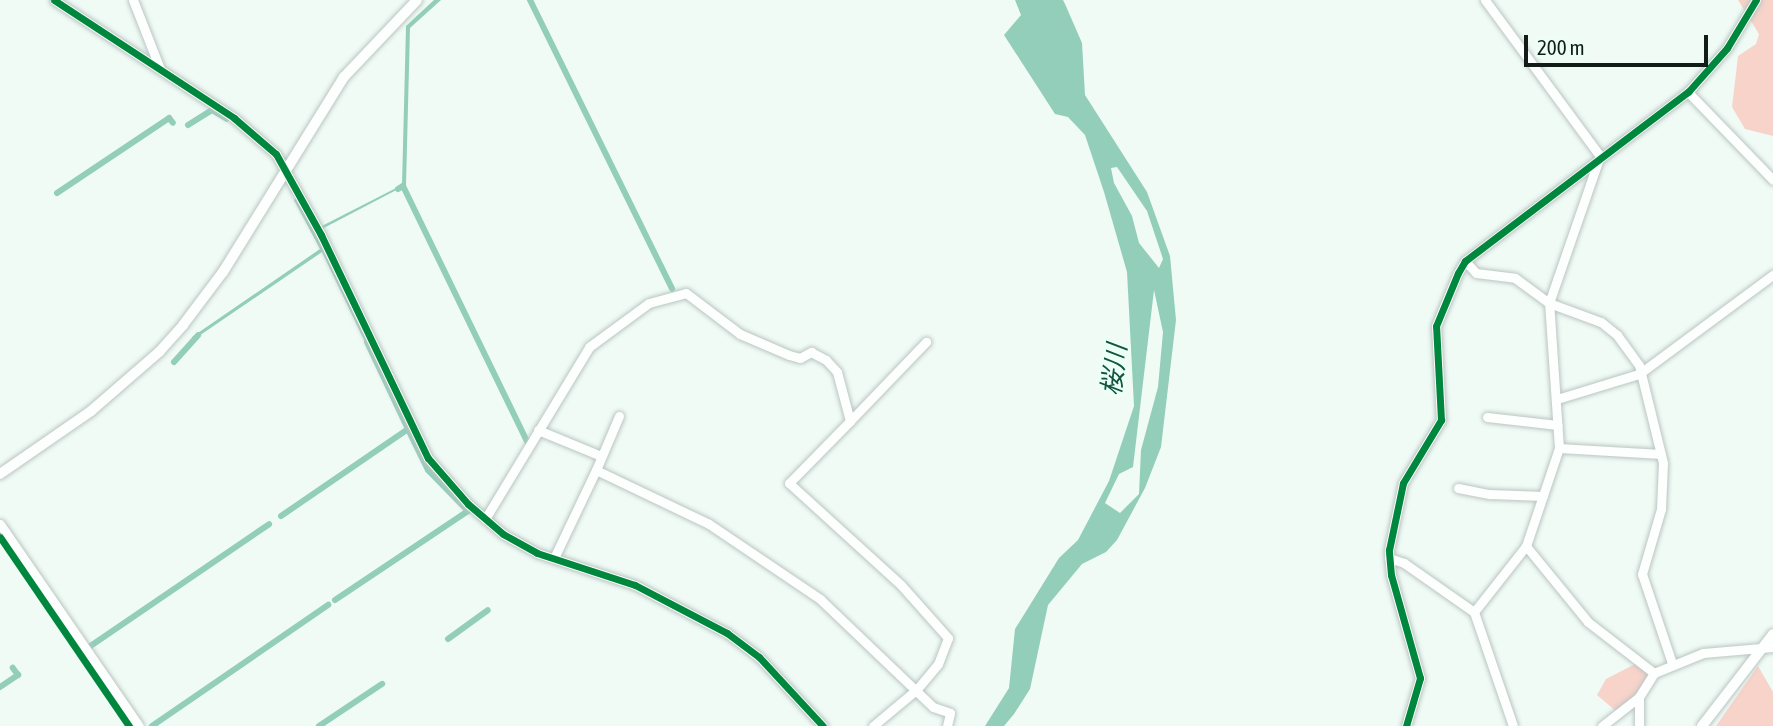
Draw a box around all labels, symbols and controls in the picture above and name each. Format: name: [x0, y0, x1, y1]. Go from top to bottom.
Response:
scale bar: [1528, 21, 1712, 65]
text: 200 m: [1537, 35, 1585, 59]
water label: 桜川: [1096, 342, 1134, 398]

